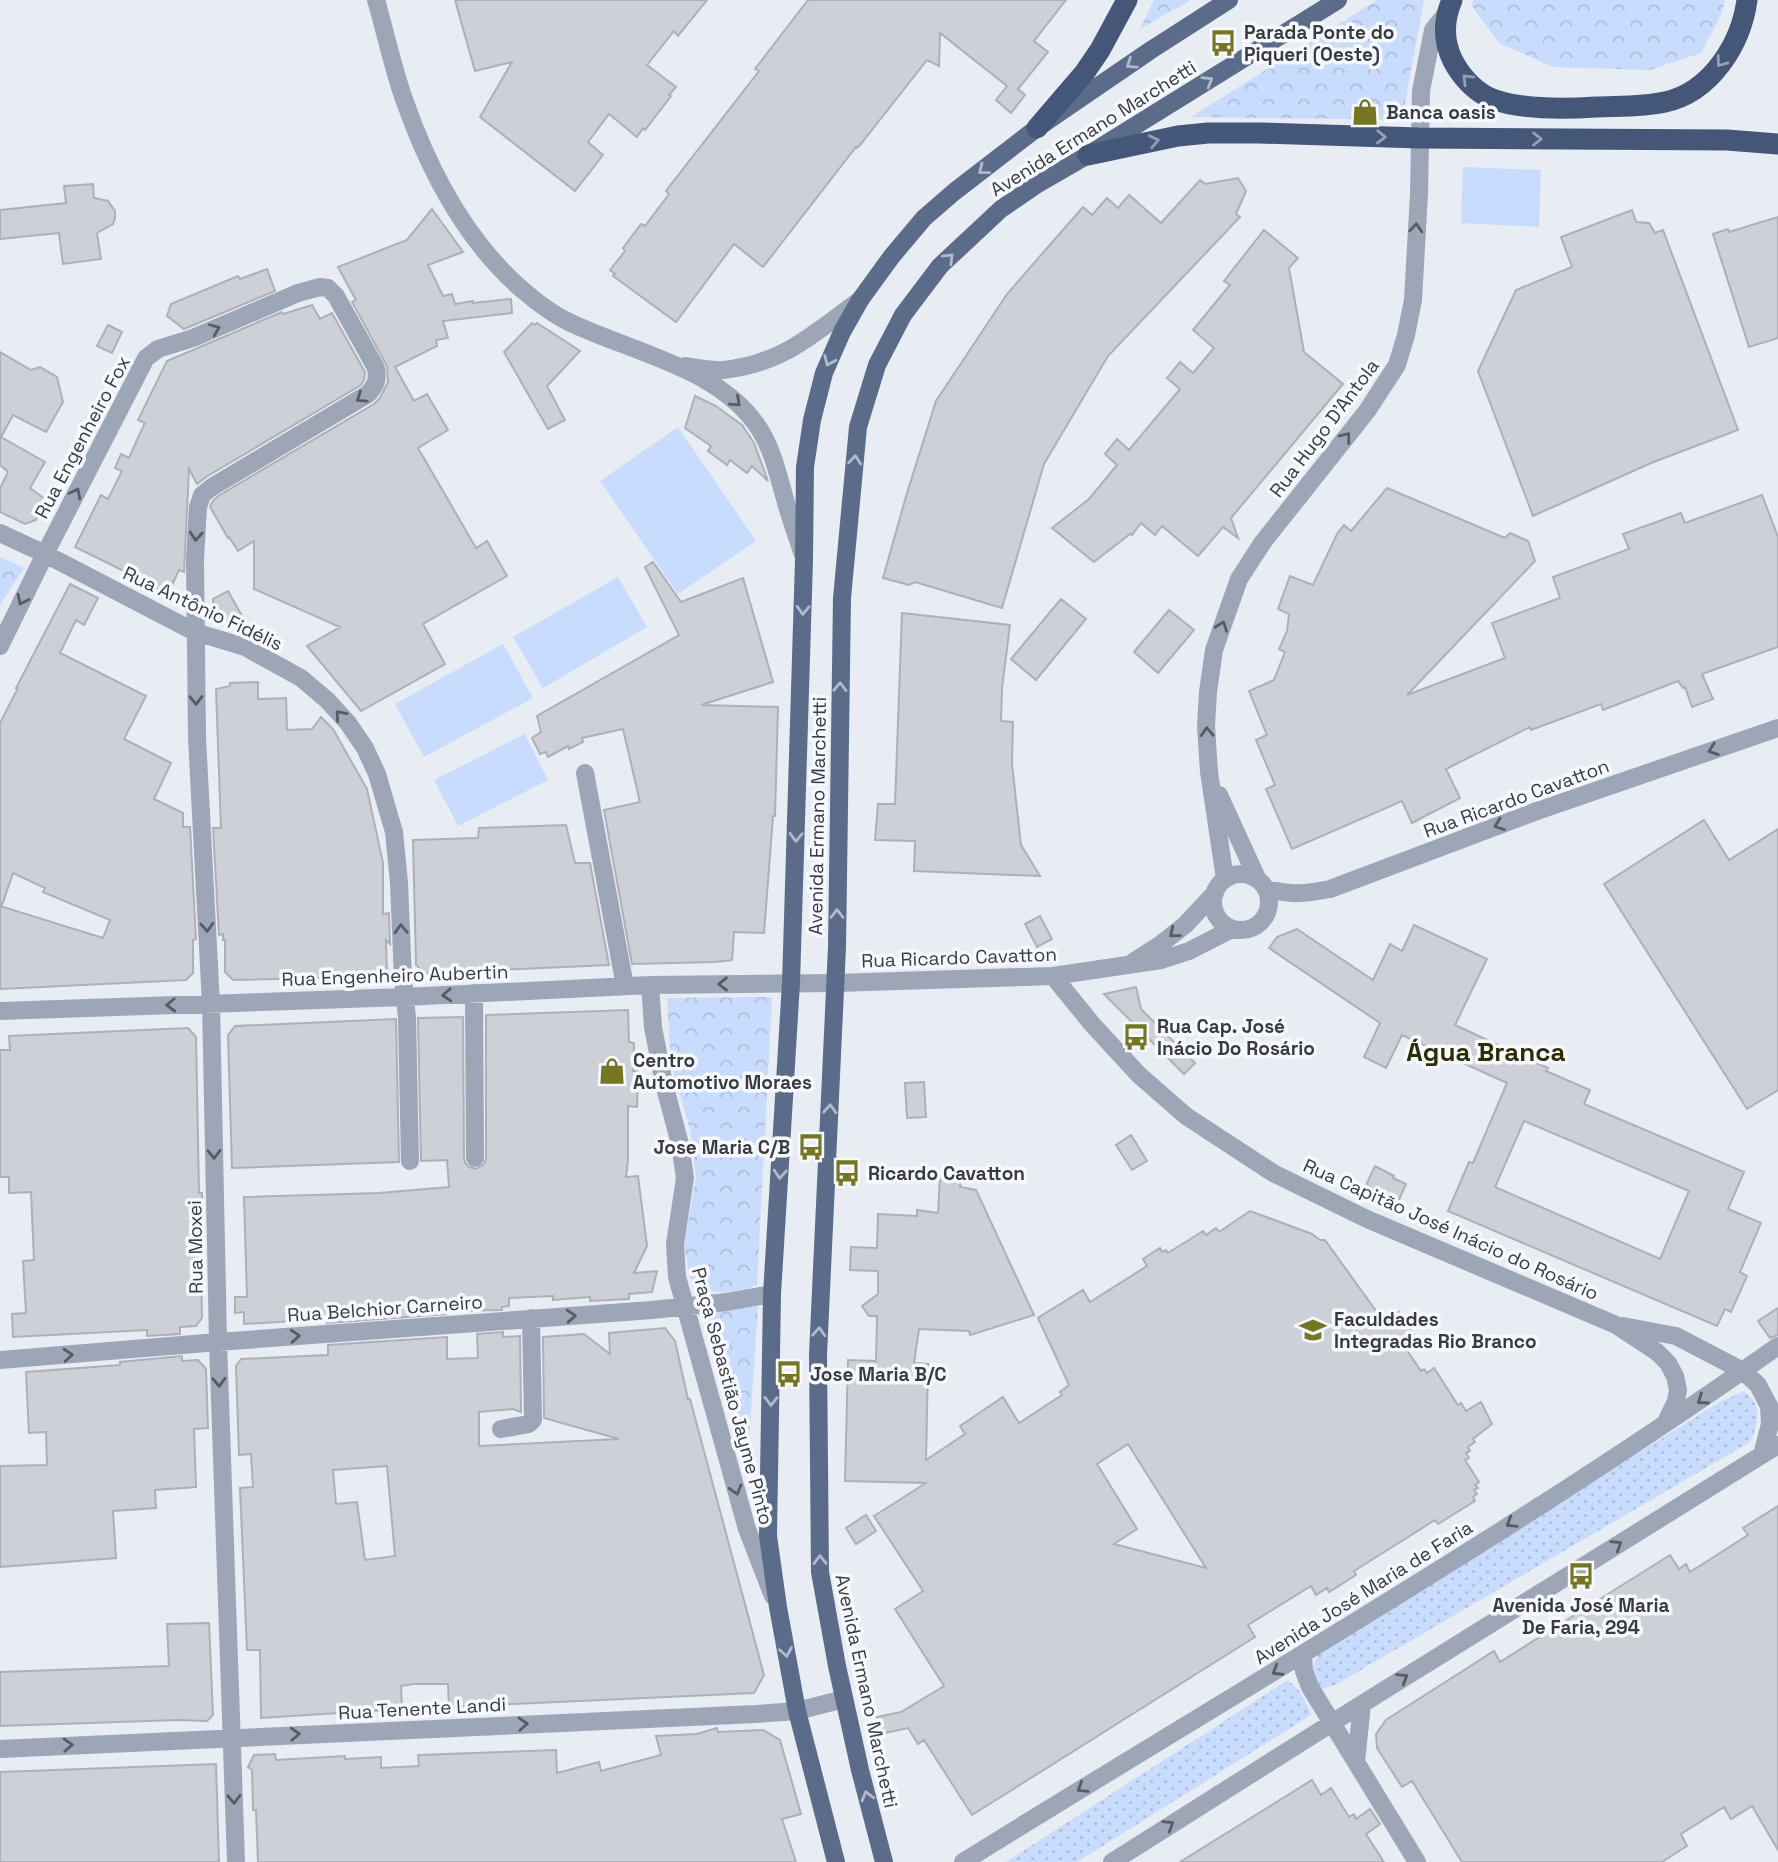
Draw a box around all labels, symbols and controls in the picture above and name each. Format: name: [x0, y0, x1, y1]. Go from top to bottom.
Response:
place label: Parada Ponte do Piqueri (Oeste): [1244, 20, 1394, 67]
bus stop icon: Parada Ponte do Piqueri (Oeste): [1208, 28, 1238, 58]
street label: Avenida Ermano Marchetti: [986, 55, 1201, 202]
one-way arrow: [1717, 55, 1730, 67]
one-way arrow: [1126, 56, 1139, 68]
one-way arrow: [1462, 75, 1475, 88]
one-way arrow: [1200, 76, 1213, 89]
shop icon: Banca oasis: [1350, 97, 1380, 127]
place label: Banca oasis: [1386, 100, 1496, 125]
one-way arrow: [1376, 130, 1387, 145]
one-way arrow: [1532, 131, 1542, 147]
one-way arrow: [1148, 134, 1160, 149]
one-way arrow: [978, 161, 990, 174]
one-way arrow: [1409, 222, 1424, 233]
one-way arrow: [940, 253, 953, 266]
one-way arrow: [208, 323, 220, 337]
street label: Rua Engenheiro Fox: [29, 352, 136, 523]
one-way arrow: [823, 354, 837, 366]
street label: Rua Hugo D'Antola: [1264, 354, 1385, 502]
one-way arrow: [356, 390, 369, 402]
one-way arrow: [728, 394, 741, 406]
one-way arrow: [1338, 433, 1351, 445]
one-way arrow: [847, 454, 862, 465]
one-way arrow: [68, 488, 81, 500]
one-way arrow: [189, 531, 204, 542]
street label: Rua Antônio Fidélis: [119, 561, 287, 656]
one-way arrow: [17, 593, 31, 605]
one-way arrow: [795, 604, 810, 615]
one-way arrow: [1214, 620, 1228, 632]
one-way arrow: [832, 681, 847, 692]
one-way arrow: [188, 695, 204, 706]
street label: Avenida Ermano Marchetti: [803, 697, 832, 935]
one-way arrow: [336, 710, 348, 723]
one-way arrow: [1200, 726, 1215, 737]
one-way arrow: [1708, 742, 1720, 756]
street label: Rua Ricardo Cavatton: [1420, 753, 1612, 844]
one-way arrow: [1493, 817, 1505, 831]
one-way arrow: [788, 832, 803, 843]
one-way arrow: [829, 909, 845, 919]
one-way arrow: [199, 922, 214, 933]
one-way arrow: [393, 923, 408, 934]
one-way arrow: [1170, 925, 1182, 938]
street label: Rua Ricardo Cavatton: [861, 942, 1057, 973]
street label: Rua Engenheiro Aubertin: [281, 959, 509, 992]
one-way arrow: [717, 976, 728, 992]
one-way arrow: [441, 987, 452, 1002]
one-way arrow: [165, 998, 176, 1013]
place label: Rua Cap. José Inácio Do Rosário: [1157, 1014, 1315, 1061]
bus stop icon: Rua Cap. José Inácio Do Rosário: [1121, 1022, 1151, 1052]
district label: Água Branca: [1406, 1035, 1566, 1069]
place label: Centro Automotivo Moraes: [633, 1048, 812, 1095]
shop icon: Centro Automotivo Moraes: [597, 1056, 627, 1086]
one-way arrow: [822, 1104, 837, 1115]
bus stop icon: Jose Maria C/B: [796, 1132, 826, 1162]
place label: Jose Maria C/B: [653, 1135, 790, 1160]
one-way arrow: [206, 1150, 222, 1160]
street label: Rua Capitão José Inácio do Rosário: [1299, 1153, 1602, 1306]
bus stop icon: Ricardo Cavatton: [832, 1158, 862, 1188]
place label: Ricardo Cavatton: [868, 1161, 1025, 1186]
one-way arrow: [772, 1169, 787, 1180]
street label: Rua Moxei: [182, 1200, 209, 1294]
street label: Praça Sebastião Jayme Pinto: [686, 1265, 779, 1528]
street label: Rua Belchior Carneiro: [287, 1289, 484, 1328]
place label: Faculdades Integradas Rio Branco: [1334, 1307, 1537, 1354]
one-way arrow: [565, 1308, 576, 1323]
school or university icon: Faculdades Integradas Rio Branco: [1298, 1315, 1328, 1345]
one-way arrow: [812, 1327, 827, 1338]
one-way arrow: [290, 1329, 301, 1344]
one-way arrow: [63, 1348, 74, 1363]
bus stop icon: Jose Maria B/C: [774, 1359, 804, 1389]
place label: Jose Maria B/C: [810, 1362, 947, 1387]
one-way arrow: [212, 1377, 227, 1388]
one-way arrow: [1697, 1392, 1710, 1404]
one-way arrow: [763, 1396, 779, 1407]
one-way arrow: [728, 1484, 742, 1496]
street label: Avenida José Maria de Faria: [1249, 1515, 1477, 1670]
one-way arrow: [1506, 1515, 1519, 1528]
one-way arrow: [1610, 1540, 1623, 1553]
one-way arrow: [812, 1554, 828, 1565]
bus stop icon: Avenida José Maria De Faria, 294: [1566, 1561, 1596, 1591]
street label: Avenida Ermano Marchetti: [829, 1572, 904, 1810]
place label: Avenida José Maria De Faria, 294: [1492, 1593, 1670, 1640]
one-way arrow: [778, 1646, 793, 1658]
one-way arrow: [1272, 1662, 1285, 1675]
one-way arrow: [1396, 1673, 1409, 1686]
street label: Rua Tenente Landi: [337, 1692, 507, 1725]
one-way arrow: [517, 1717, 528, 1732]
one-way arrow: [290, 1727, 301, 1742]
one-way arrow: [63, 1738, 74, 1753]
one-way arrow: [1077, 1779, 1090, 1792]
one-way arrow: [860, 1790, 875, 1802]
one-way arrow: [227, 1794, 242, 1805]
one-way arrow: [1162, 1821, 1175, 1834]

